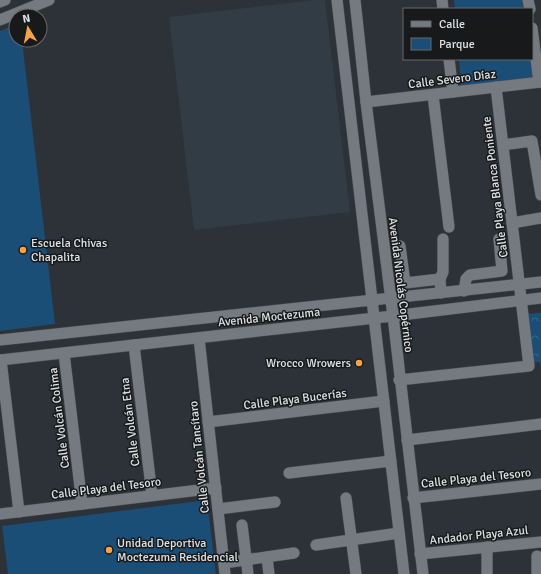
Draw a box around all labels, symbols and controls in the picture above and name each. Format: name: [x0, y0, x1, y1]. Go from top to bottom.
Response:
north arrow: [8, 8, 48, 48]
legend: [403, 8, 533, 60]
text: N: [21, 12, 31, 26]
text: Calle: [439, 17, 465, 32]
text: Parque: [439, 37, 475, 52]
street label: Calle Severo Díaz: [407, 67, 497, 92]
street label: Calle Playa Blanca Poniente: [479, 115, 512, 258]
street label: Avenida Nicolás Copérnico: [385, 217, 416, 353]
place label: Escuela Chivas Chapalita: [31, 236, 107, 265]
marker: Escuela Chivas Chapalita: [18, 245, 28, 255]
street label: Avenida Moctezuma: [217, 305, 321, 330]
place label: Wrocco Wrowers: [266, 356, 351, 371]
marker: Wrocco Wrowers: [354, 358, 364, 368]
street label: Calle Volcán Colima: [46, 367, 73, 469]
street label: Calle Volcán Etna: [118, 377, 143, 467]
street label: Calle Playa Bucerías: [243, 386, 347, 413]
street label: Calle Volcán Tancítaro: [186, 400, 213, 514]
street label: Calle Playa del Tesoro: [420, 465, 532, 492]
street label: Calle Playa del Tesoro: [50, 474, 162, 503]
street label: Andador Playa Azul: [429, 523, 530, 548]
place label: Unidad Deportiva Moctezuma Residencial: [117, 536, 238, 565]
marker: Unidad Deportiva Moctezuma Residencial: [104, 545, 114, 555]

